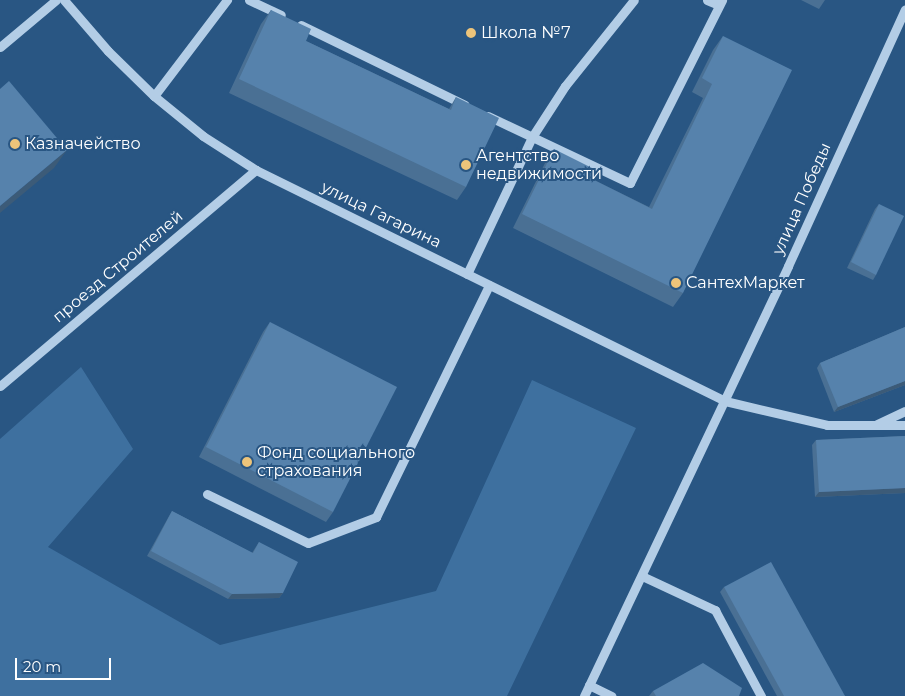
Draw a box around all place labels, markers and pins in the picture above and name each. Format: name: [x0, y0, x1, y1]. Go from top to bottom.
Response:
place label: Школа №7: [481, 23, 571, 43]
marker: Школа №7: [465, 27, 477, 39]
place label: Казначейство: [25, 134, 141, 154]
marker: Казначейство: [9, 138, 21, 150]
place label: Агентство недвижимости: [476, 146, 602, 184]
marker: Агентство недвижимости: [460, 159, 472, 171]
place label: СантехМаркет: [686, 273, 805, 293]
marker: СантехМаркет: [670, 277, 682, 289]
place label: Фонд социального страхования: [257, 443, 415, 481]
marker: Фонд социального страхования: [241, 456, 253, 468]

